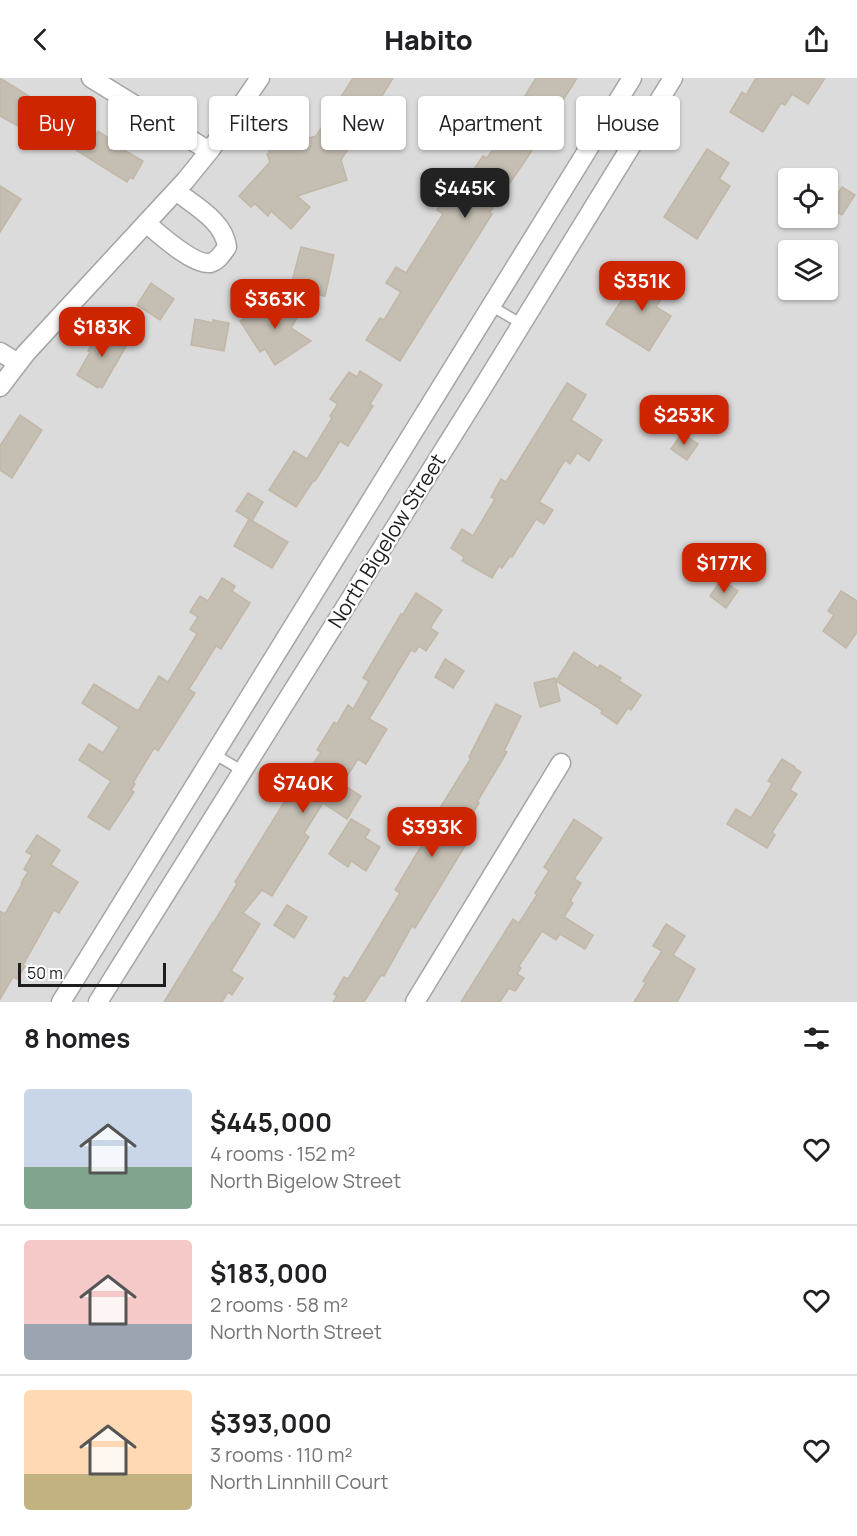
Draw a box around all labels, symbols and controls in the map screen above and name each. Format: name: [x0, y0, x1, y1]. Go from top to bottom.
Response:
text: Habito: [384, 21, 473, 58]
icon: back: [24, 23, 57, 56]
icon: share: [800, 23, 833, 56]
chip: Buy: [18, 96, 96, 150]
chip: Rent: [108, 96, 197, 150]
chip: Filters: [209, 96, 309, 150]
chip: New: [321, 96, 406, 150]
chip: Apartment: [418, 96, 564, 150]
chip: House: [576, 96, 680, 150]
pin: $445K: [423, 168, 507, 219]
map controls: [778, 168, 838, 300]
button: locate: [778, 168, 838, 228]
text: $445K: [434, 174, 496, 201]
button: layers: [778, 240, 838, 300]
pin: $351K: [600, 261, 684, 312]
text: $351K: [613, 267, 671, 294]
pin: $363K: [233, 279, 317, 330]
text: $363K: [244, 285, 306, 312]
pin: $183K: [60, 307, 144, 358]
text: $183K: [73, 313, 131, 340]
pin: $253K: [642, 395, 726, 446]
text: $253K: [654, 401, 714, 428]
street label: North Bigelow Street: [321, 448, 451, 633]
pin: $177K: [682, 543, 766, 594]
text: $177K: [696, 549, 752, 576]
pin: $740K: [261, 763, 345, 814]
text: $740K: [273, 769, 333, 796]
pin: $393K: [390, 807, 474, 858]
text: $393K: [401, 813, 463, 840]
scale bar: [18, 960, 166, 988]
text: 50 m: [27, 962, 63, 984]
text: 8 homes: [24, 1020, 130, 1056]
icon: filters: [800, 1022, 833, 1055]
text: $445,000: [210, 1104, 332, 1140]
icon: home: [72, 1113, 144, 1185]
icon: heart: [800, 1133, 833, 1166]
text: 4 rooms · 152 m²: [210, 1140, 356, 1167]
text: North Bigelow Street: [210, 1167, 401, 1194]
text: $183,000: [210, 1255, 328, 1291]
icon: home: [72, 1264, 144, 1336]
icon: heart: [800, 1284, 833, 1317]
text: 2 rooms · 58 m²: [210, 1291, 348, 1318]
text: North North Street: [210, 1318, 382, 1345]
text: $393,000: [210, 1405, 332, 1441]
icon: home: [72, 1414, 144, 1486]
icon: heart: [800, 1434, 833, 1467]
text: 3 rooms · 110 m²: [210, 1441, 352, 1468]
text: North Linnhill Court: [210, 1468, 388, 1495]

